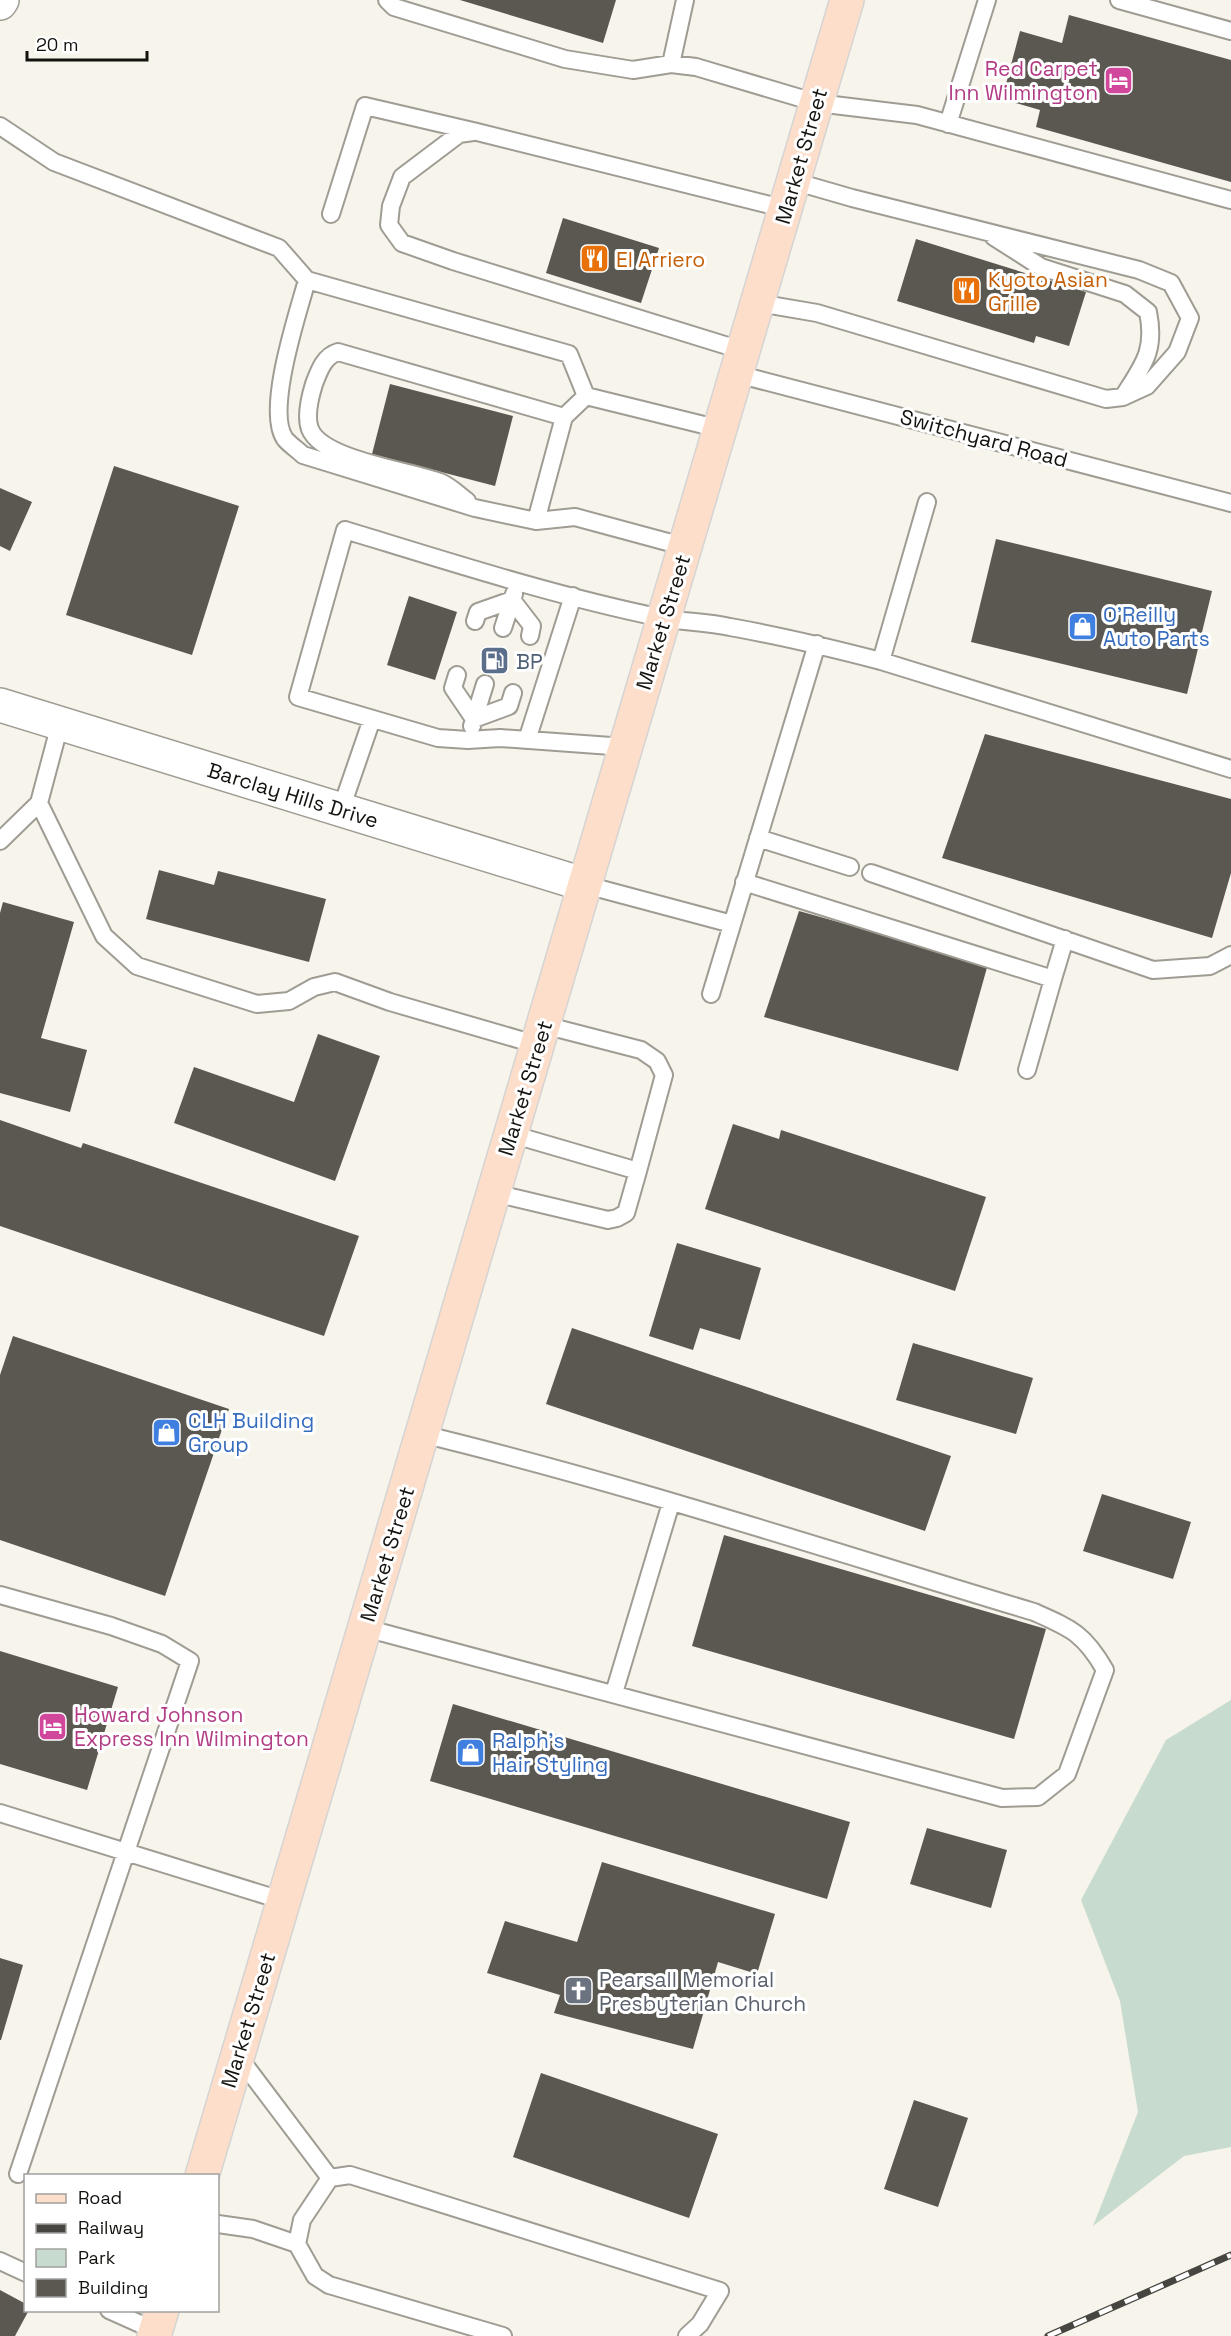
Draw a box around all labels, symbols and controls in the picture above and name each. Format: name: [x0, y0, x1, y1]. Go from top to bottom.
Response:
scale bar: [27, 24, 147, 62]
text: 20 m: [36, 33, 79, 56]
place label: Red Carpet Inn Wilmington: [949, 55, 1098, 106]
hotel icon: Red Carpet Inn Wilmington: [1103, 64, 1135, 96]
street label: Market Street: [769, 85, 833, 227]
restaurant icon: El Arriero: [579, 243, 611, 275]
place label: El Arriero: [616, 246, 705, 273]
place label: Kyoto Asian Grille: [988, 266, 1108, 317]
restaurant icon: Kyoto Asian Grille: [951, 275, 983, 307]
street label: Switchyard Road: [897, 403, 1071, 473]
street label: Market Street: [630, 551, 696, 693]
place label: O'Reilly Auto Parts: [1103, 601, 1210, 652]
shop icon: O'Reilly Auto Parts: [1066, 610, 1098, 642]
fuel station icon: BP: [479, 645, 511, 677]
place label: BP: [516, 648, 543, 675]
street label: Barclay Hills Drive: [204, 756, 382, 834]
street label: Market Street: [492, 1017, 558, 1159]
place label: CLH Building Group: [188, 1407, 314, 1458]
shop icon: CLH Building Group: [151, 1416, 183, 1448]
street label: Market Street: [354, 1483, 420, 1625]
place label: Howard Johnson Express Inn Wilmington: [74, 1701, 309, 1752]
hotel icon: Howard Johnson Express Inn Wilmington: [37, 1710, 69, 1742]
place label: Ralph's Hair Styling: [492, 1727, 608, 1778]
shop icon: Ralph's Hair Styling: [455, 1736, 487, 1768]
street label: Market Street: [215, 1949, 281, 2091]
place label: Pearsall Memorial Presbyterian Church: [599, 1966, 806, 2017]
church icon: Pearsall Memorial Presbyterian Church: [562, 1975, 594, 2007]
legend: [24, 2174, 219, 2312]
text: Road: [78, 2186, 122, 2209]
text: Railway: [78, 2216, 144, 2239]
text: Park: [78, 2246, 116, 2269]
text: Building: [78, 2276, 148, 2299]

